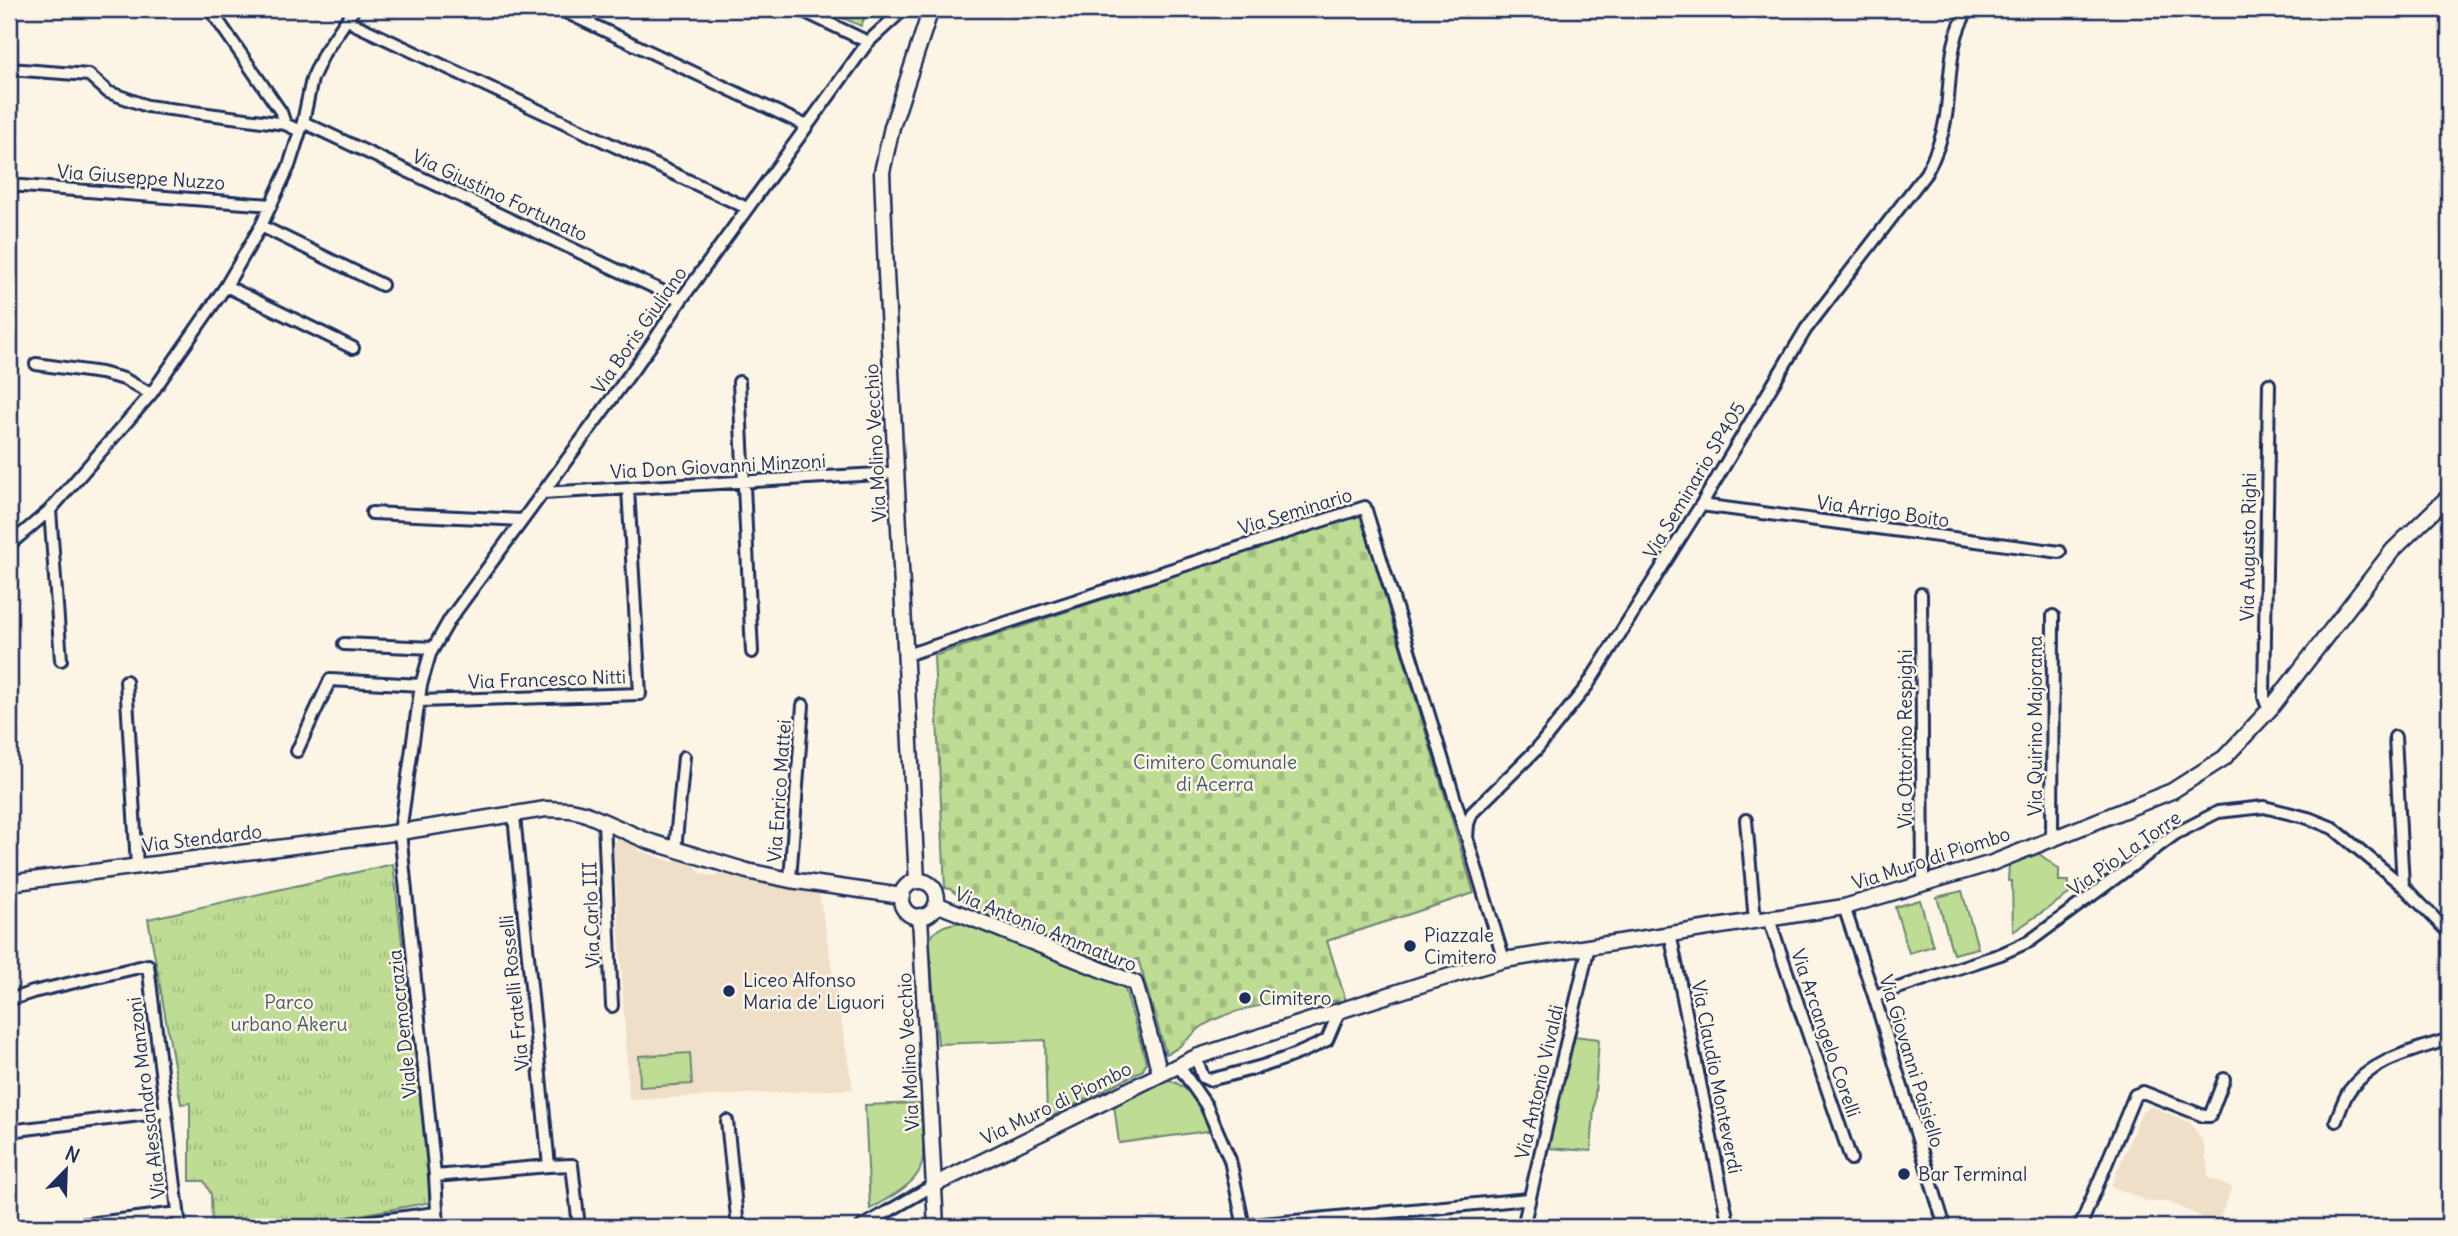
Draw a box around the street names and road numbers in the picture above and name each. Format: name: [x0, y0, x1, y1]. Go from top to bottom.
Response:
street label: Via Giustino Fortunato: [408, 144, 592, 246]
street label: Via Giuseppe Nuzzo: [56, 159, 226, 195]
street label: Via Boris Giuliano: [586, 262, 692, 398]
street label: Via Molino Vecchio: [859, 363, 891, 523]
street label: Via Seminario SP405: [1638, 397, 1750, 563]
street label: Via Don Giovanni Minzoni: [610, 448, 826, 484]
street label: Via Augusto Righi: [2235, 472, 2261, 622]
street label: Via Seminario: [1235, 482, 1355, 540]
street label: Via Arrigo Boito: [1815, 490, 1951, 532]
street label: Via Quirino Majorana: [2023, 636, 2047, 816]
street label: Via Ottorino Respighi: [1893, 649, 1917, 829]
street label: Via Francesco Nitti: [468, 664, 626, 694]
street label: Via Enrico Mattei: [762, 719, 796, 863]
street label: Via Pio La Torre: [2063, 805, 2185, 901]
street label: Via Stendardo: [141, 819, 263, 857]
street label: Via Muro di Piombo: [1849, 821, 2013, 895]
street label: Via Carlo III: [577, 861, 605, 969]
street label: Via Antonio Ammaturo: [951, 881, 1141, 977]
street label: Via Fratelli Rosselli: [494, 914, 534, 1072]
street label: Via Arcangelo Corelli: [1786, 946, 1866, 1120]
street label: Viale Democrazia: [382, 948, 422, 1100]
street label: Via Molino Vecchio: [892, 972, 924, 1132]
street label: Via Giovanni Paisiello: [1874, 972, 1950, 1150]
street label: Via Claudio Monteverdi: [1686, 978, 1748, 1176]
street label: Via Alessandro Manzoni: [122, 996, 170, 1200]
street label: Via Antonio Vivaldi: [1510, 1002, 1568, 1162]
street label: Via Muro di Piombo: [977, 1056, 1135, 1150]

